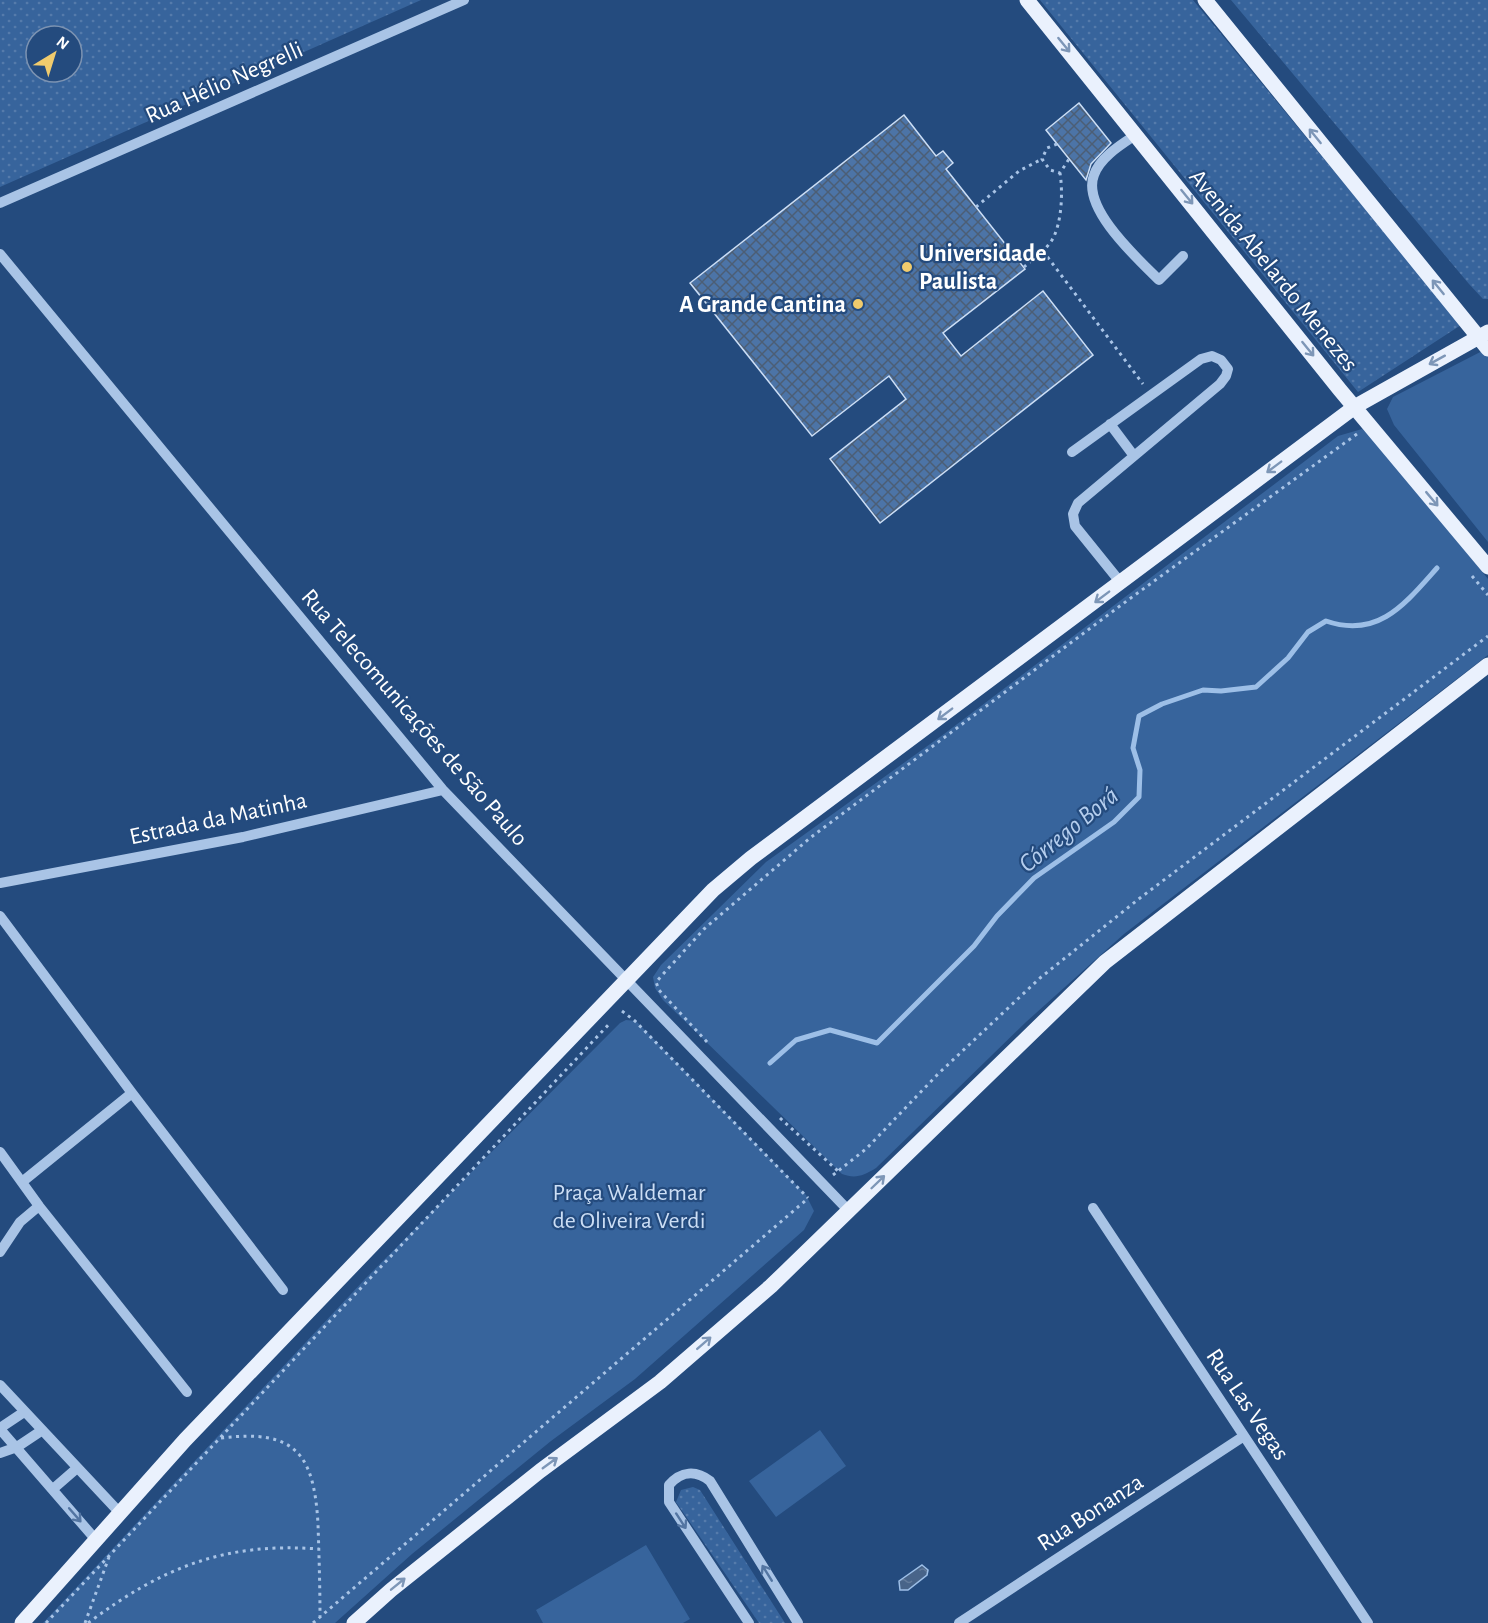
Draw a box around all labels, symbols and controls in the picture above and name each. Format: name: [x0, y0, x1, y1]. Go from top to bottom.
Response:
north arrow: [24, 24, 84, 84]
text: N: [53, 33, 72, 53]
street label: Rua Hélio Negrelli: [142, 37, 307, 128]
one-way arrow: [1057, 37, 1070, 53]
one-way arrow: [1308, 128, 1321, 144]
street label: Avenida Abelardo Menezes: [1184, 165, 1362, 376]
one-way arrow: [1180, 188, 1193, 204]
place label: Universidade Paulista: [919, 242, 1047, 294]
marker: Universidade Paulista: [900, 260, 914, 274]
one-way arrow: [1431, 280, 1444, 296]
place label: A Grande Cantina: [679, 293, 846, 317]
marker: A Grande Cantina: [851, 297, 865, 311]
one-way arrow: [1301, 341, 1315, 356]
one-way arrow: [1429, 354, 1446, 366]
one-way arrow: [1267, 461, 1283, 474]
one-way arrow: [1426, 491, 1439, 507]
street label: Rua Telecomunicações de São Paulo: [296, 585, 532, 851]
one-way arrow: [1094, 591, 1110, 604]
one-way arrow: [938, 708, 954, 720]
water label: Córrego Borá: [1014, 782, 1123, 877]
street label: Estrada da Matinha: [127, 788, 309, 850]
one-way arrow: [870, 1175, 885, 1189]
park label: Praça Waldemar de Oliveira Verdi: [552, 1181, 706, 1233]
one-way arrow: [696, 1337, 712, 1350]
street label: Rua Las Vegas: [1201, 1344, 1293, 1465]
one-way arrow: [542, 1457, 558, 1469]
street label: Rua Bonanza: [1033, 1470, 1148, 1556]
one-way arrow: [68, 1507, 81, 1523]
one-way arrow: [676, 1512, 688, 1529]
one-way arrow: [761, 1565, 773, 1582]
one-way arrow: [390, 1578, 406, 1591]

